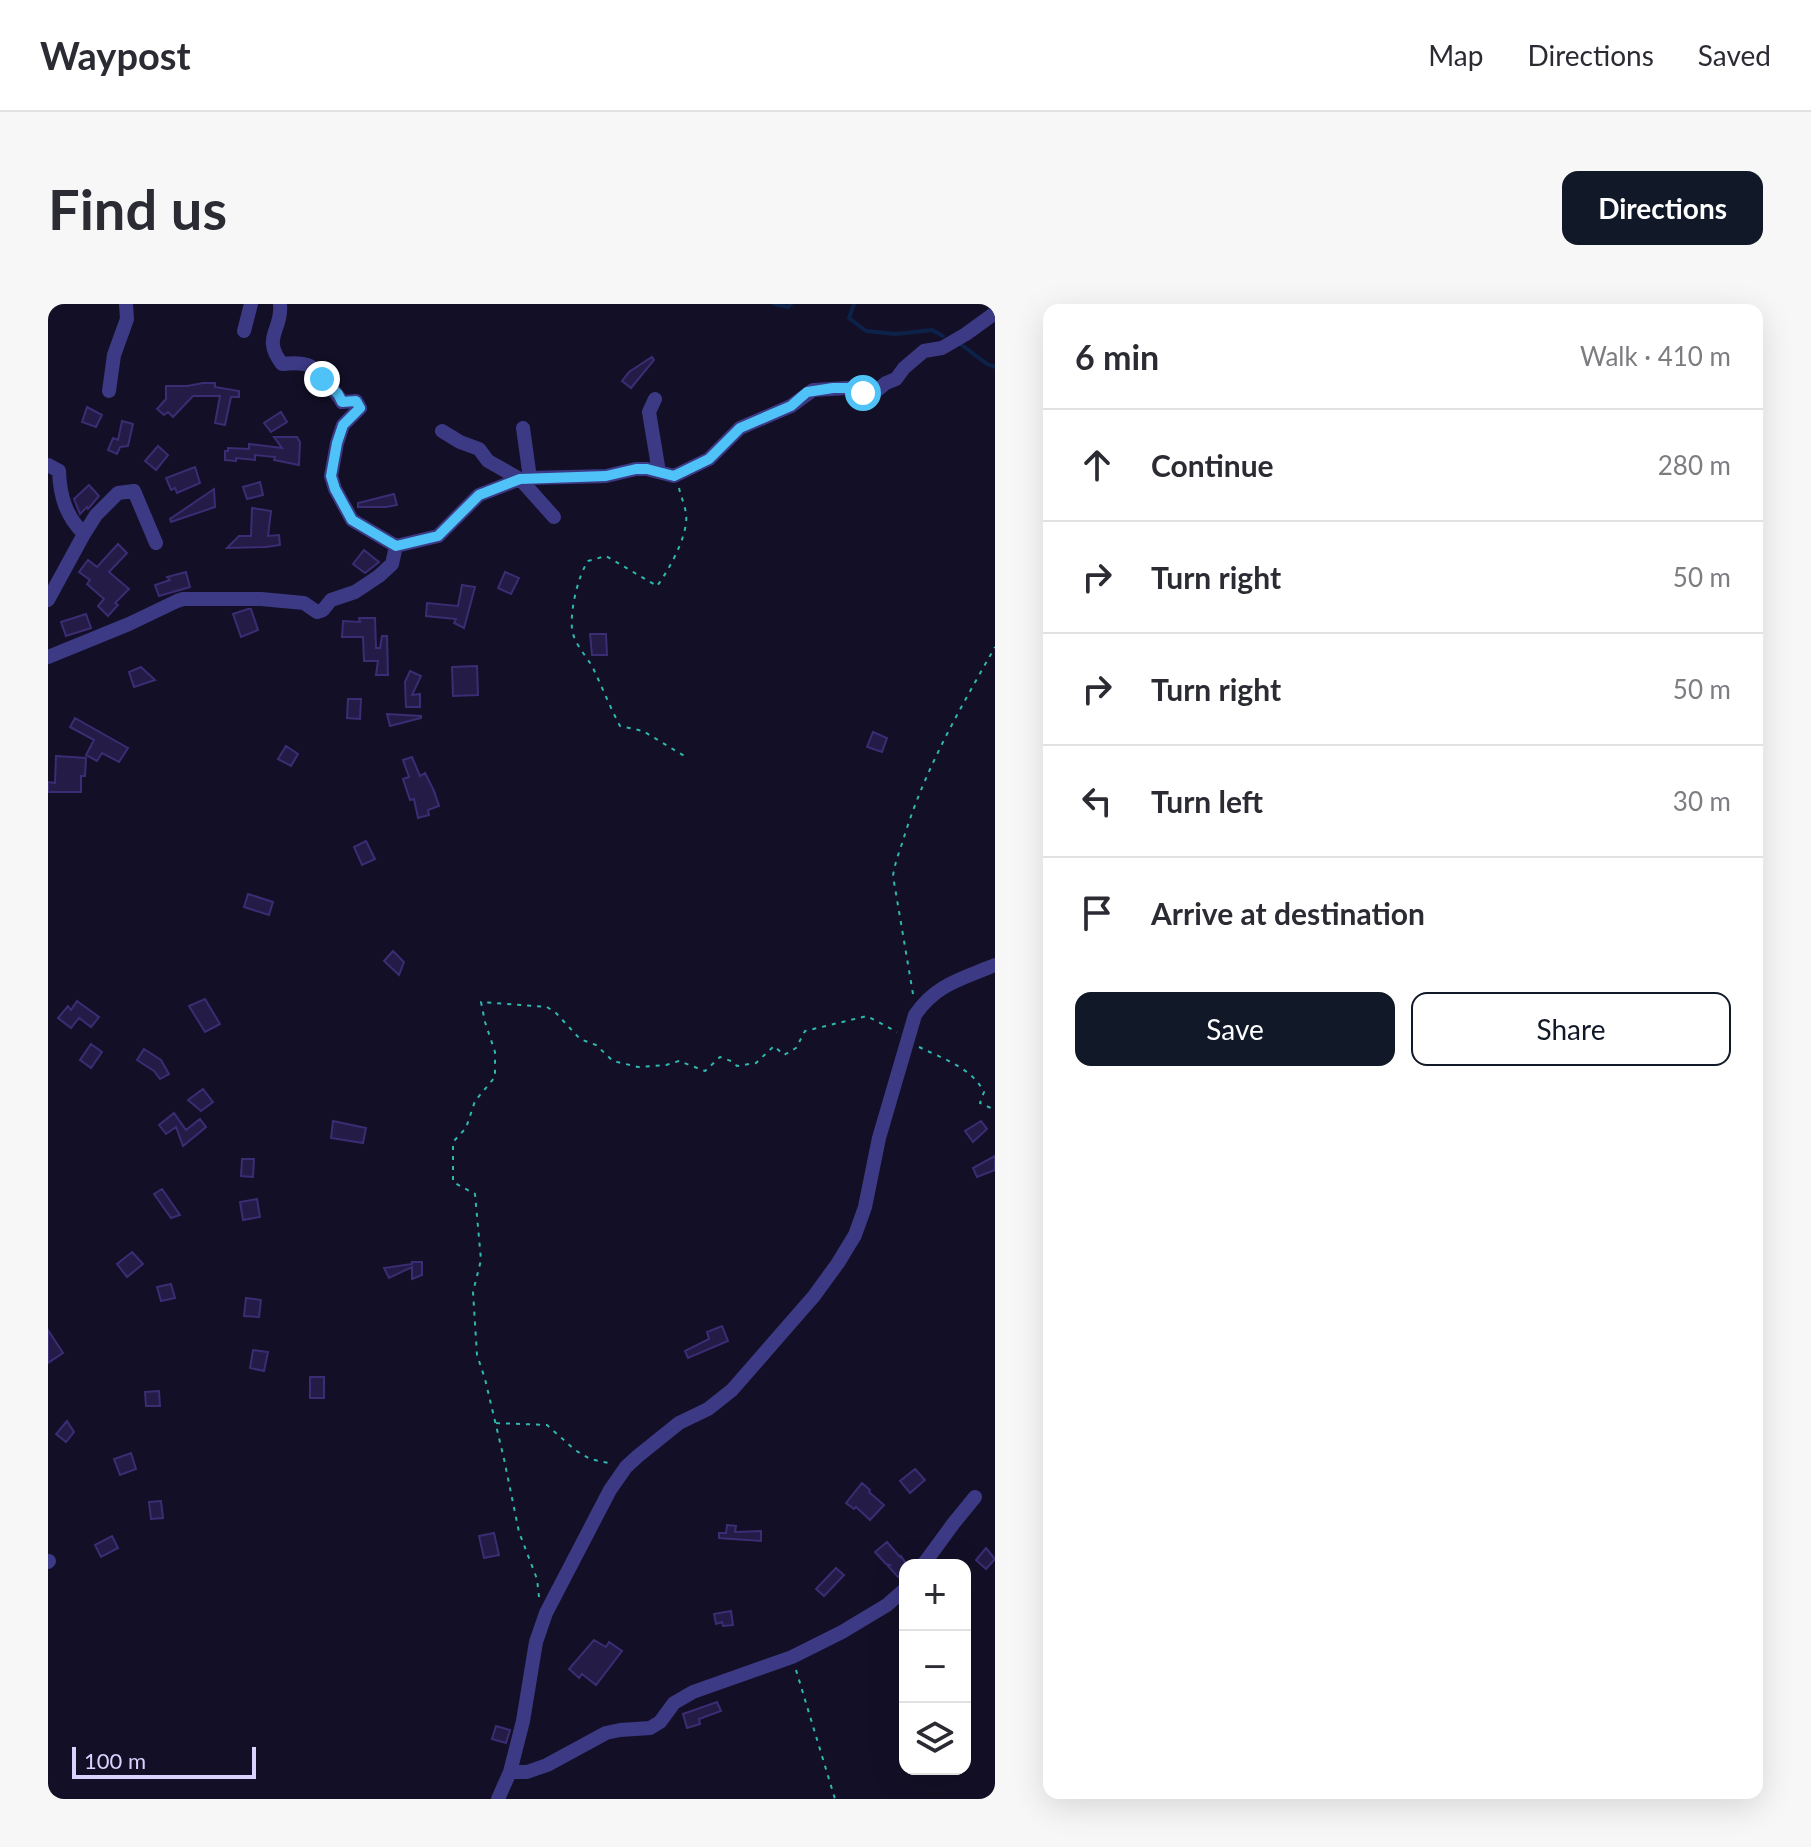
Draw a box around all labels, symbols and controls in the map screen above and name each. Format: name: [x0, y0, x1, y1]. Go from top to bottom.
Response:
text: Waypost: [40, 32, 191, 78]
text: Map: [1428, 38, 1483, 72]
text: Directions: [1527, 38, 1654, 72]
text: Saved: [1698, 38, 1771, 72]
button: Directions: [1562, 171, 1763, 245]
text: Find us: [48, 175, 227, 242]
text: 6 min: [1075, 336, 1159, 377]
text: Walk · 410 m: [1580, 340, 1731, 372]
route end: [304, 361, 340, 397]
route start: [845, 375, 881, 411]
icon: ahead: [1075, 443, 1119, 487]
text: Continue: [1151, 447, 1274, 483]
text: 280 m: [1658, 449, 1731, 481]
icon: right: [1075, 555, 1119, 599]
text: Turn right: [1151, 559, 1281, 595]
text: 50 m: [1673, 561, 1731, 593]
icon: right: [1075, 667, 1119, 711]
text: Turn right: [1151, 671, 1281, 707]
text: 50 m: [1673, 673, 1731, 705]
icon: left: [1075, 779, 1119, 823]
text: Turn left: [1151, 783, 1263, 819]
text: 30 m: [1673, 785, 1731, 817]
icon: arrive: [1075, 891, 1119, 935]
text: Arrive at destination: [1151, 895, 1425, 931]
button: Save: [1075, 992, 1395, 1066]
button: Share: [1411, 992, 1731, 1066]
map controls: [899, 1559, 971, 1775]
button: +: [899, 1559, 971, 1631]
button: −: [899, 1631, 971, 1703]
button: layers: [899, 1703, 971, 1775]
scale bar: [72, 1743, 256, 1779]
text: 100 m: [84, 1747, 146, 1774]

